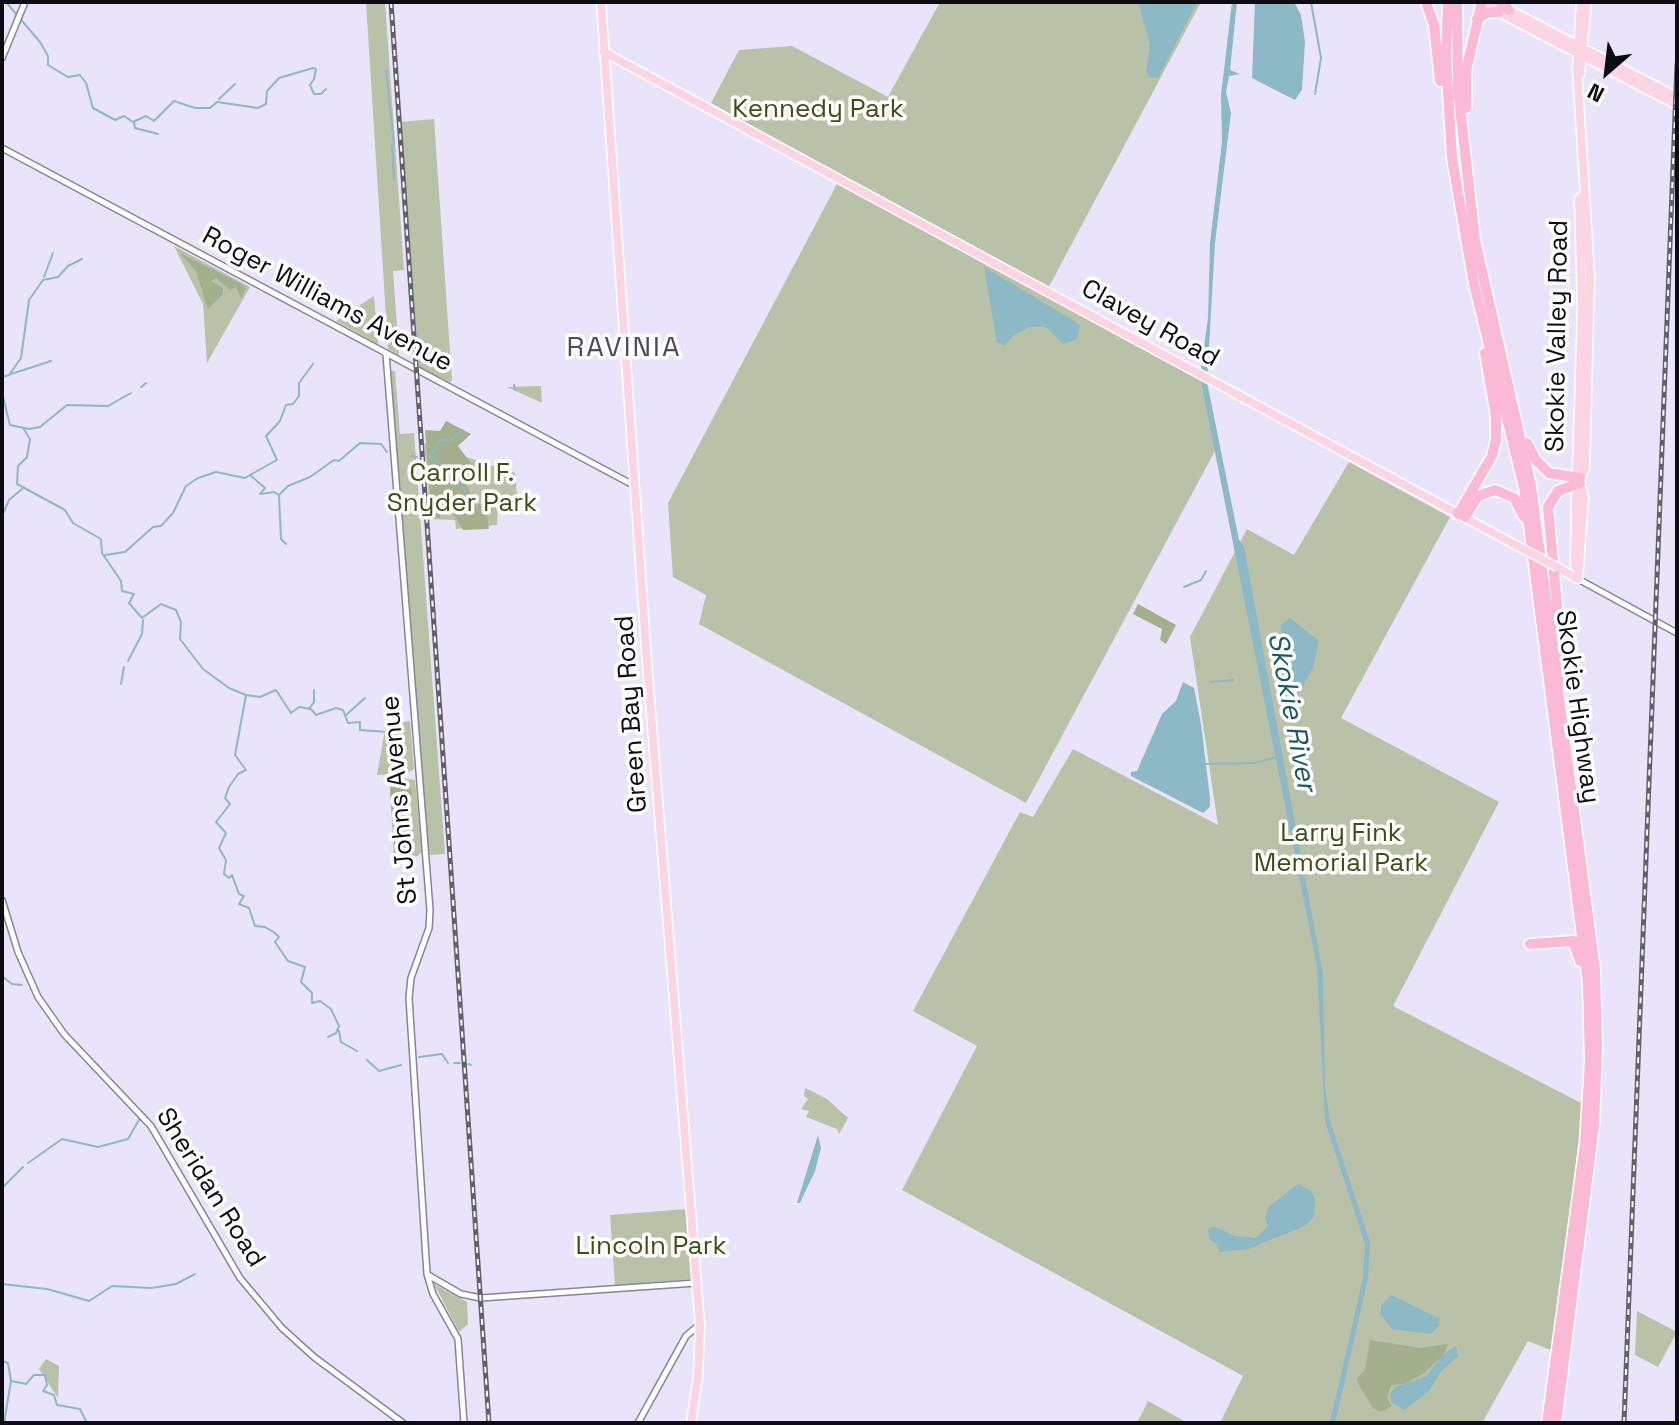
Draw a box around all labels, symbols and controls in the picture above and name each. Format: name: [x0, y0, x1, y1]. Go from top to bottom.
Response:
north arrow: [1567, 32, 1647, 112]
text: N: [1583, 77, 1609, 109]
park label: Kennedy Park: [732, 94, 904, 126]
street label: Skokie Valley Road: [1540, 220, 1576, 452]
street label: Roger Williams Avenue: [197, 221, 457, 379]
street label: Clavey Road: [1076, 273, 1224, 375]
district label: RAVINIA: [566, 331, 682, 365]
park label: Carroll F. Snyder Park: [387, 458, 537, 520]
street label: Skokie Highway: [1548, 608, 1606, 806]
street label: Green Bay Road: [610, 614, 654, 814]
water label: Skokie River: [1259, 630, 1323, 794]
street label: St Johns Avenue: [375, 694, 425, 906]
park label: Larry Fink Memorial Park: [1254, 818, 1428, 880]
street label: Sheridan Road: [149, 1103, 271, 1273]
park label: Lincoln Park: [575, 1231, 727, 1263]

